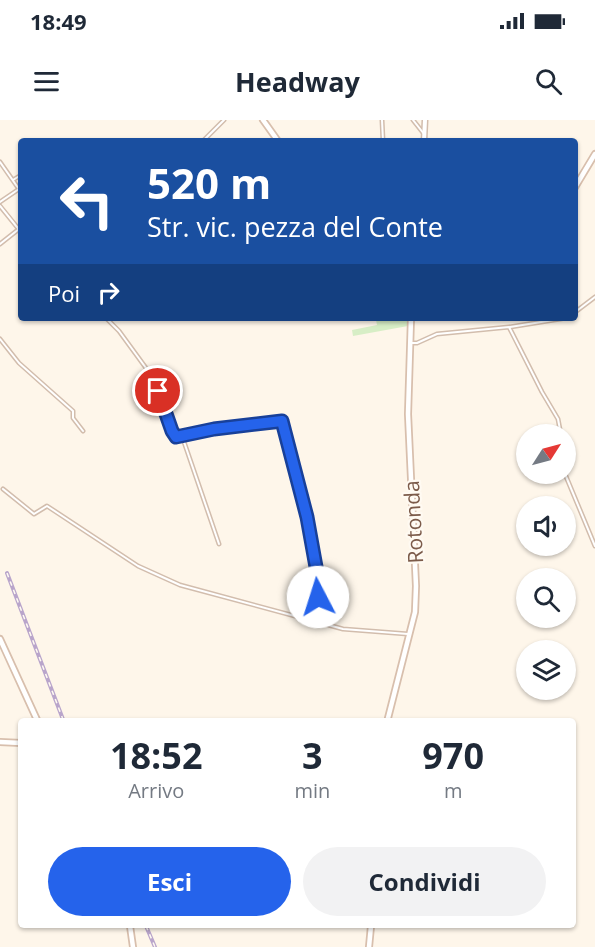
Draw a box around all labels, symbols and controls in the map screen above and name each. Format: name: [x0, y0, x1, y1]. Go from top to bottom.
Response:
text: 18:49: [30, 6, 87, 36]
text: Headway: [235, 63, 360, 100]
icon: menu: [30, 65, 63, 98]
icon: search: [532, 65, 565, 98]
text: 520 m: [147, 154, 271, 211]
icon: left: [48, 162, 126, 240]
text: Str. vic. pezza del Conte: [147, 208, 443, 245]
icon: right: [92, 276, 125, 309]
text: Poi: [48, 278, 80, 308]
pin: [132, 365, 183, 416]
icon: arrive: [141, 374, 174, 407]
north arrow: [516, 424, 576, 484]
map controls: [516, 424, 576, 700]
street label: Rotonda: [397, 480, 429, 564]
button: sound: [516, 496, 576, 556]
position arrow: [286, 565, 350, 629]
button: search: [516, 568, 576, 628]
button: layers: [516, 640, 576, 700]
text: 18:52: [110, 731, 203, 780]
text: 3: [302, 731, 323, 780]
text: 970: [422, 731, 484, 780]
text: Arrivo: [128, 777, 184, 804]
text: min: [294, 777, 330, 804]
text: m: [444, 777, 462, 804]
button: Esci: [48, 847, 291, 916]
button: Condividi: [303, 847, 546, 916]

